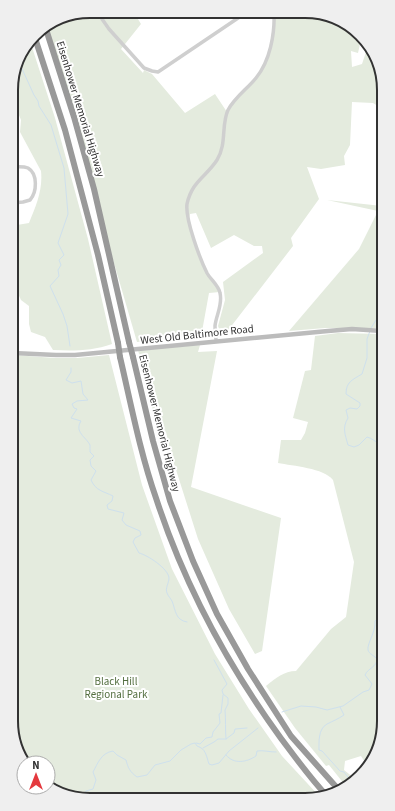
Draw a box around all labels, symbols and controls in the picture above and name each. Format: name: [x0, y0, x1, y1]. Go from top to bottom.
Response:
street label: Eisenhower Memorial Highway: [53, 39, 108, 179]
street label: West Old Baltimore Road: [140, 321, 255, 348]
street label: Eisenhower Memorial Highway: [135, 353, 184, 494]
park label: Black Hill Regional Park: [85, 674, 148, 702]
north arrow: [16, 755, 56, 795]
text: N: [32, 758, 40, 773]

